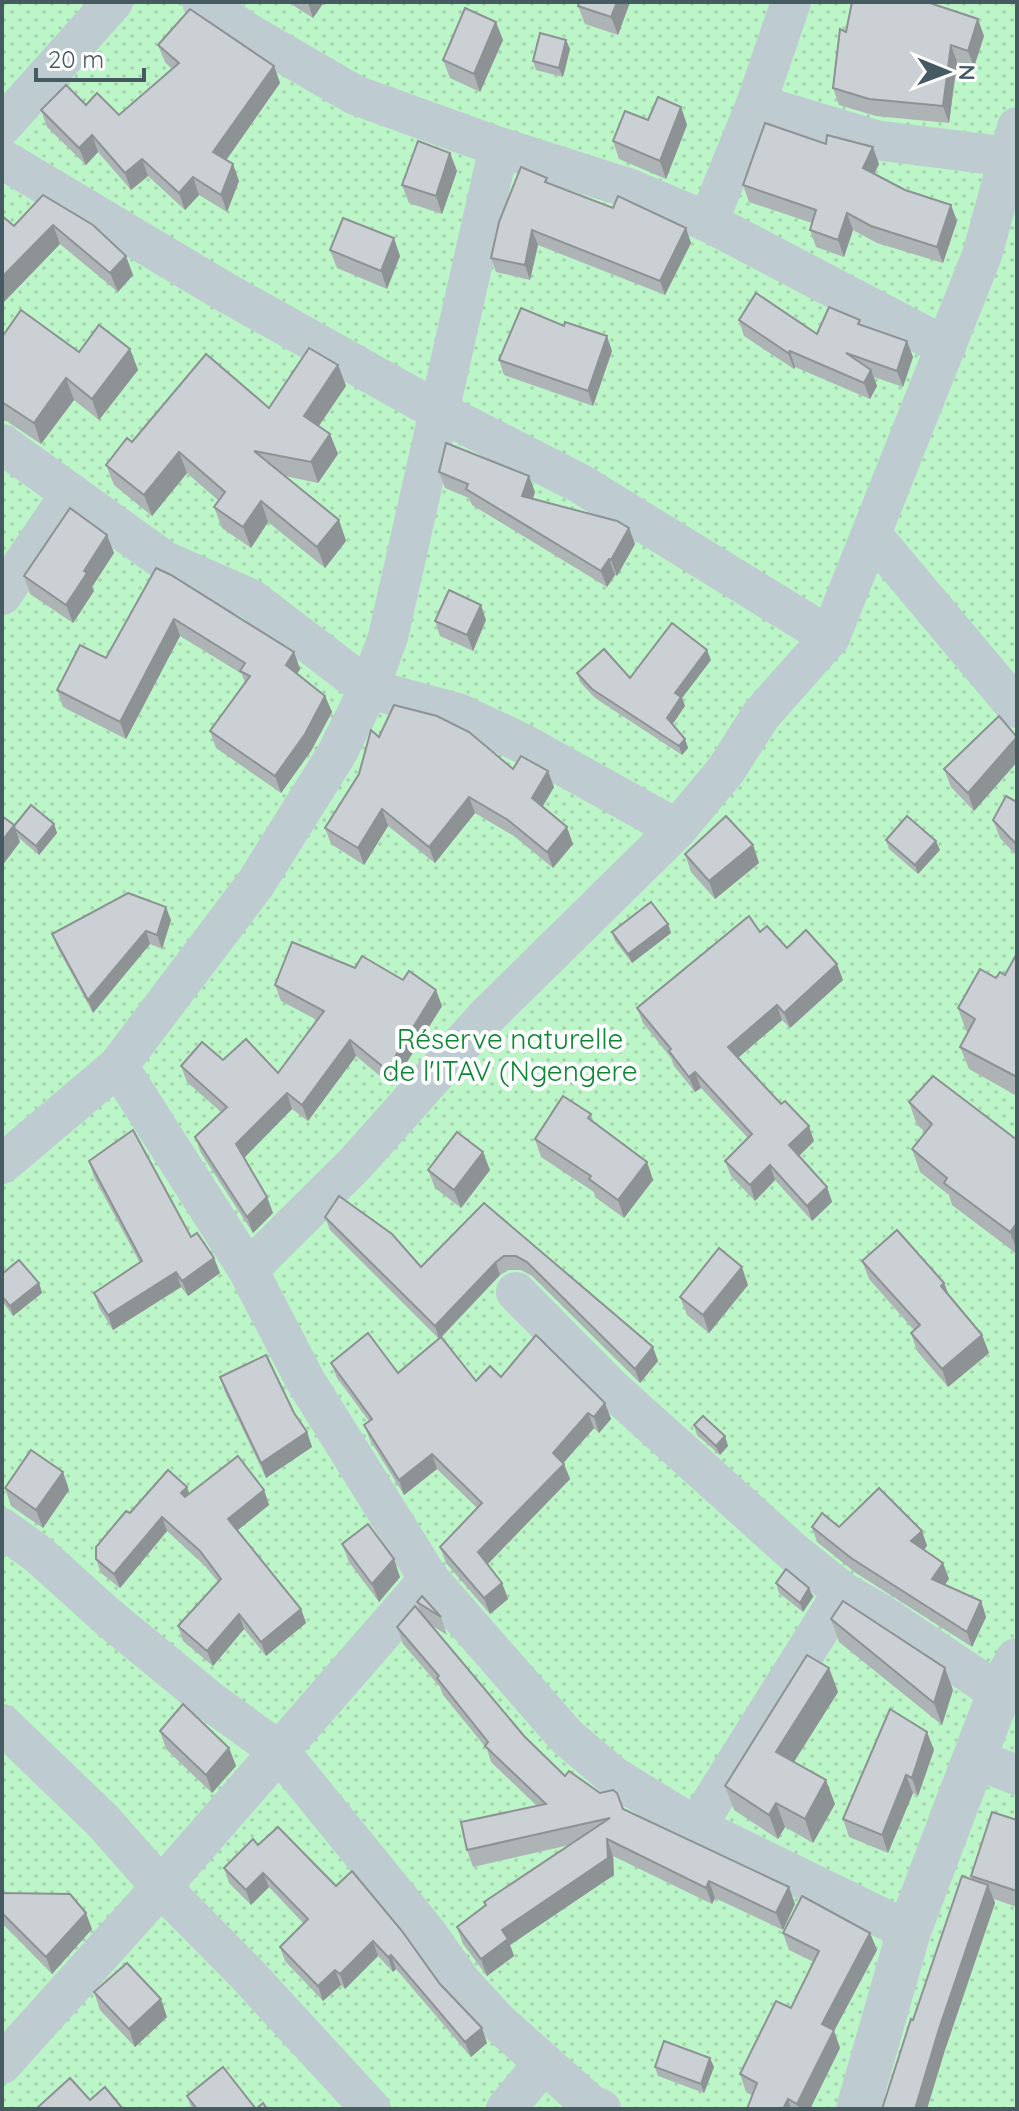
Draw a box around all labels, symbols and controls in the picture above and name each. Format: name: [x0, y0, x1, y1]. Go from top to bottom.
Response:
scale bar: [36, 32, 144, 82]
north arrow: [907, 32, 987, 112]
text: 20 m: [48, 44, 104, 74]
text: N: [953, 64, 981, 81]
park label: Réserve naturelle de l'ITAV (Ngengere: [382, 1021, 638, 1088]

